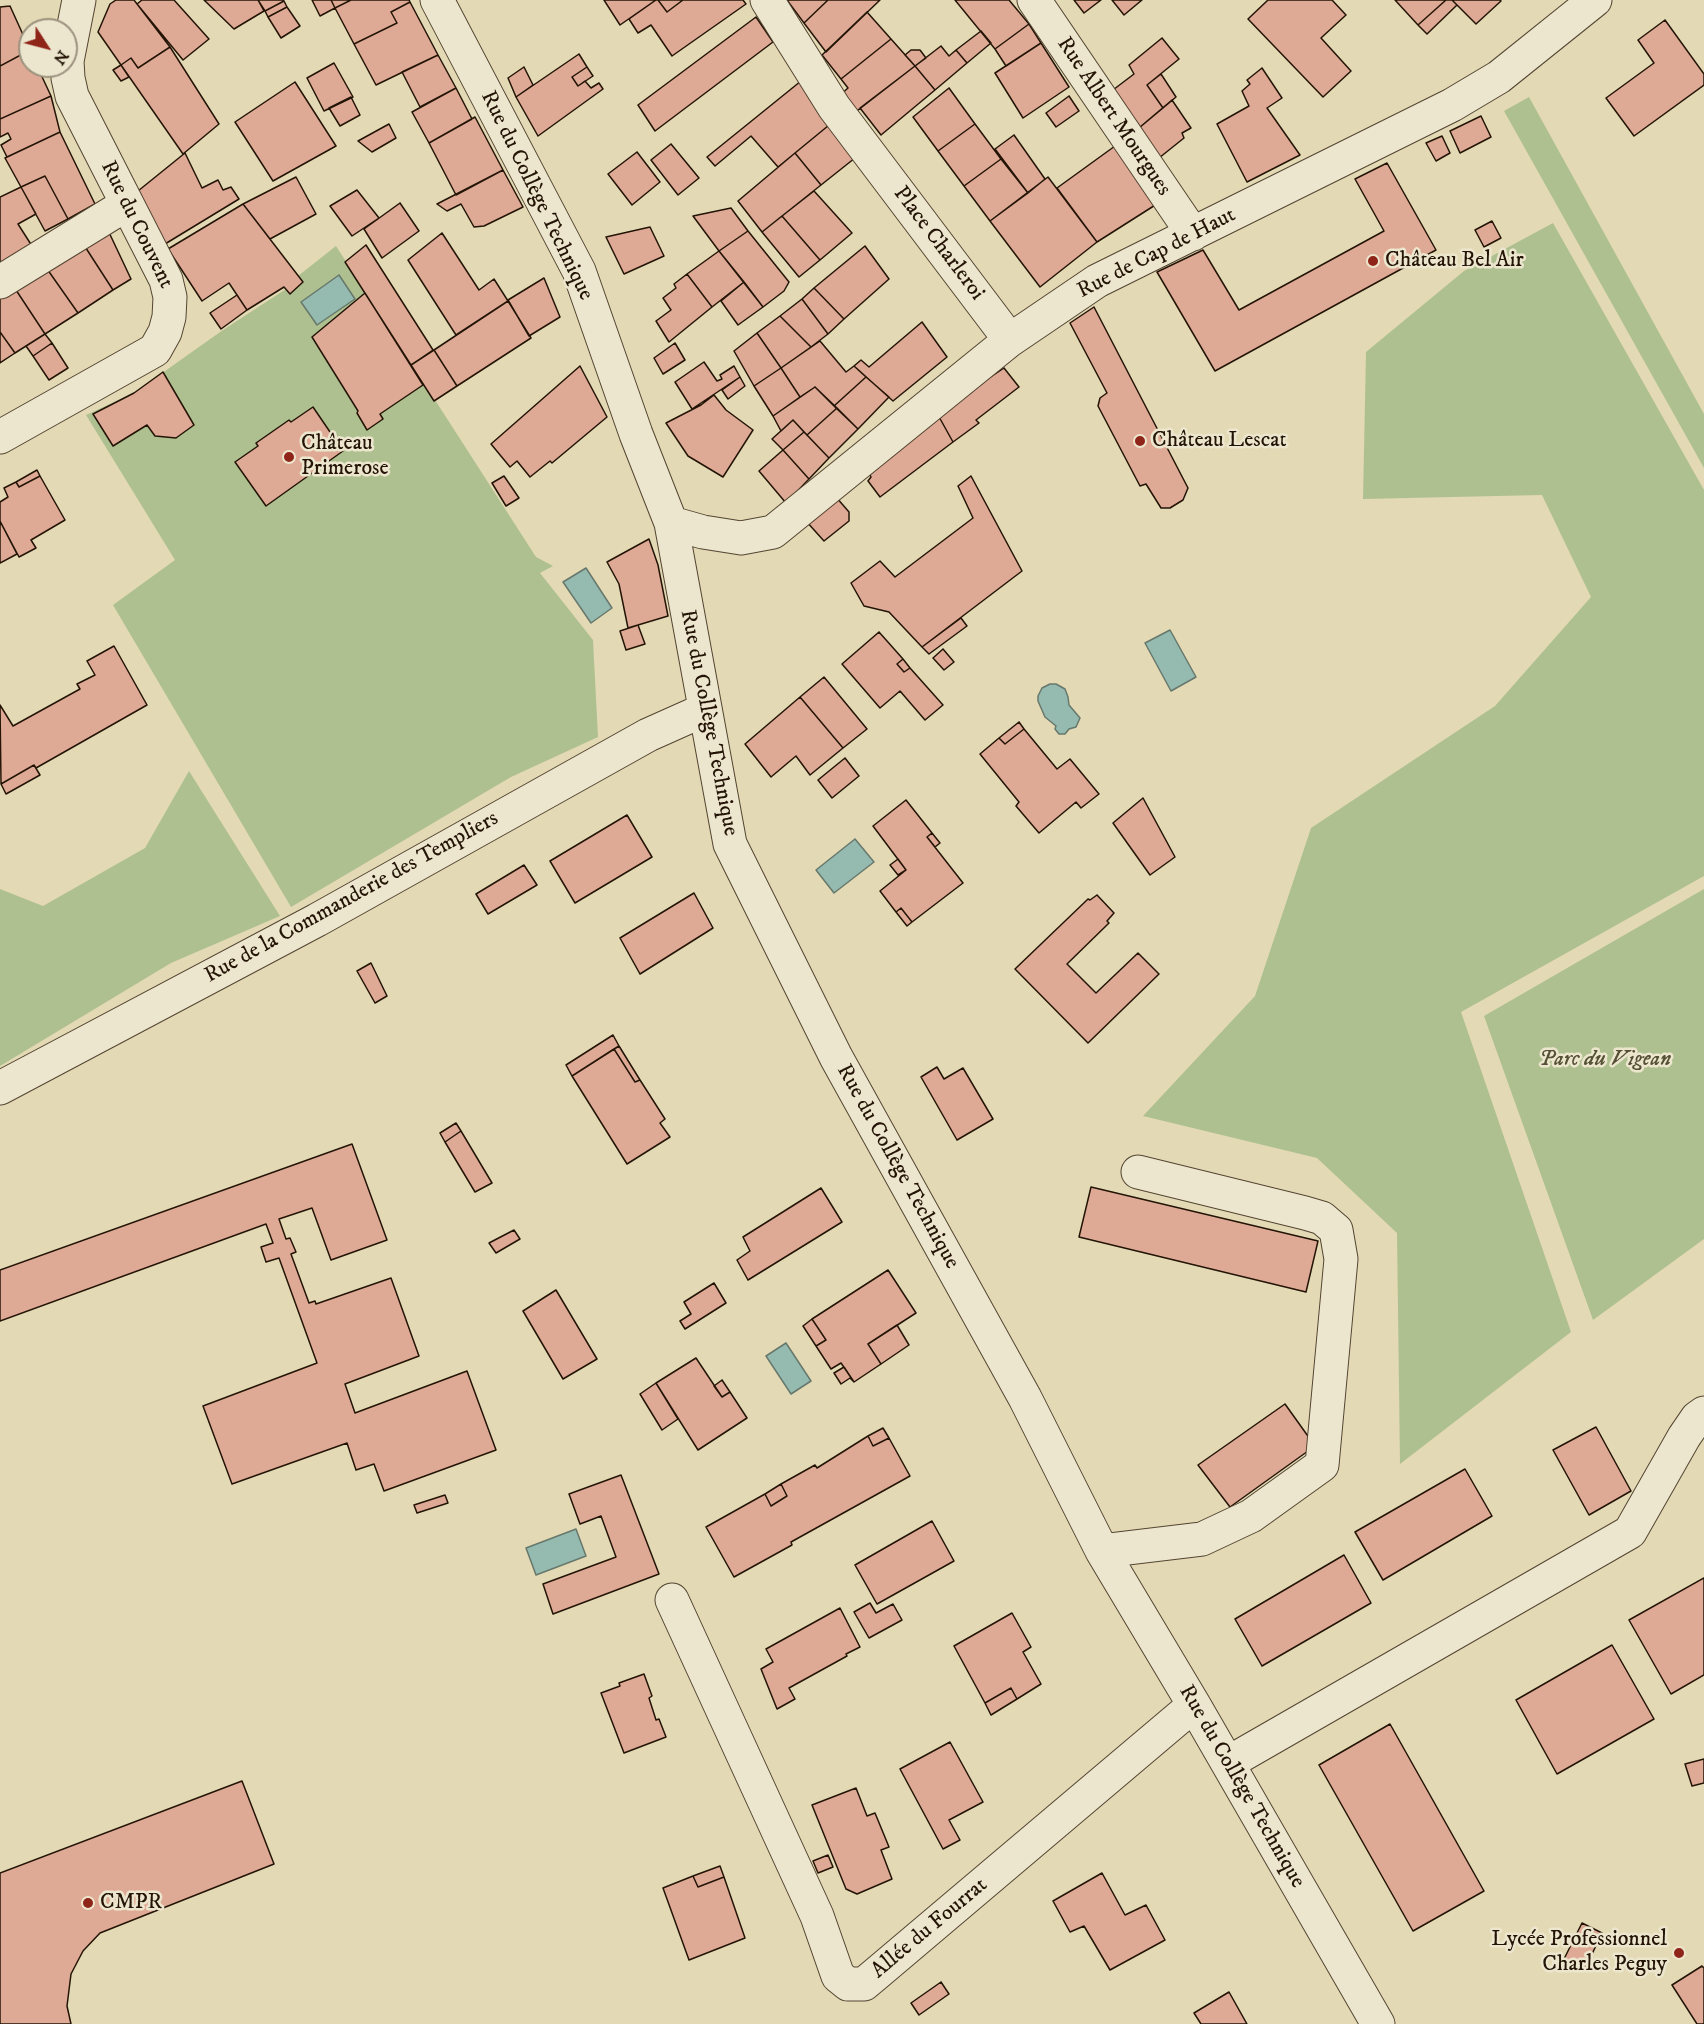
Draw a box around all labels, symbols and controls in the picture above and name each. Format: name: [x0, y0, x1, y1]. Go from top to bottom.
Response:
north arrow: [18, 18, 78, 78]
street label: Rue Albert Mourgues: [1050, 32, 1176, 202]
text: N: [49, 46, 73, 69]
street label: Rue du Collège Technique: [474, 87, 598, 305]
street label: Rue du Couvent: [94, 157, 178, 293]
street label: Place Charleroi: [887, 182, 989, 306]
street label: Rue de Cap de Haut: [1074, 203, 1240, 305]
place label: Château Bel Air: [1385, 248, 1524, 274]
marker: Château Bel Air: [1366, 254, 1380, 268]
place label: Château Lescat: [1152, 428, 1287, 454]
place label: Château Primerose: [301, 431, 389, 482]
marker: Château Lescat: [1133, 434, 1147, 448]
marker: Château Primerose: [282, 450, 296, 464]
street label: Rue du Collège Technique: [673, 608, 743, 838]
street label: Rue de la Commanderie des Templiers: [201, 806, 503, 990]
park label: Parc du Vigean: [1539, 1047, 1671, 1073]
street label: Rue du Collège Technique: [830, 1060, 964, 1274]
street label: Rue du Collège Technique: [1172, 1681, 1310, 1893]
street label: Allée du Fourrat: [867, 1873, 993, 1985]
place label: CMPR: [100, 1890, 162, 1916]
marker: CMPR: [81, 1896, 95, 1910]
place label: Lycée Professionnel Charles Peguy: [1491, 1927, 1667, 1978]
marker: Lycée Professionnel Charles Peguy: [1672, 1946, 1686, 1960]

